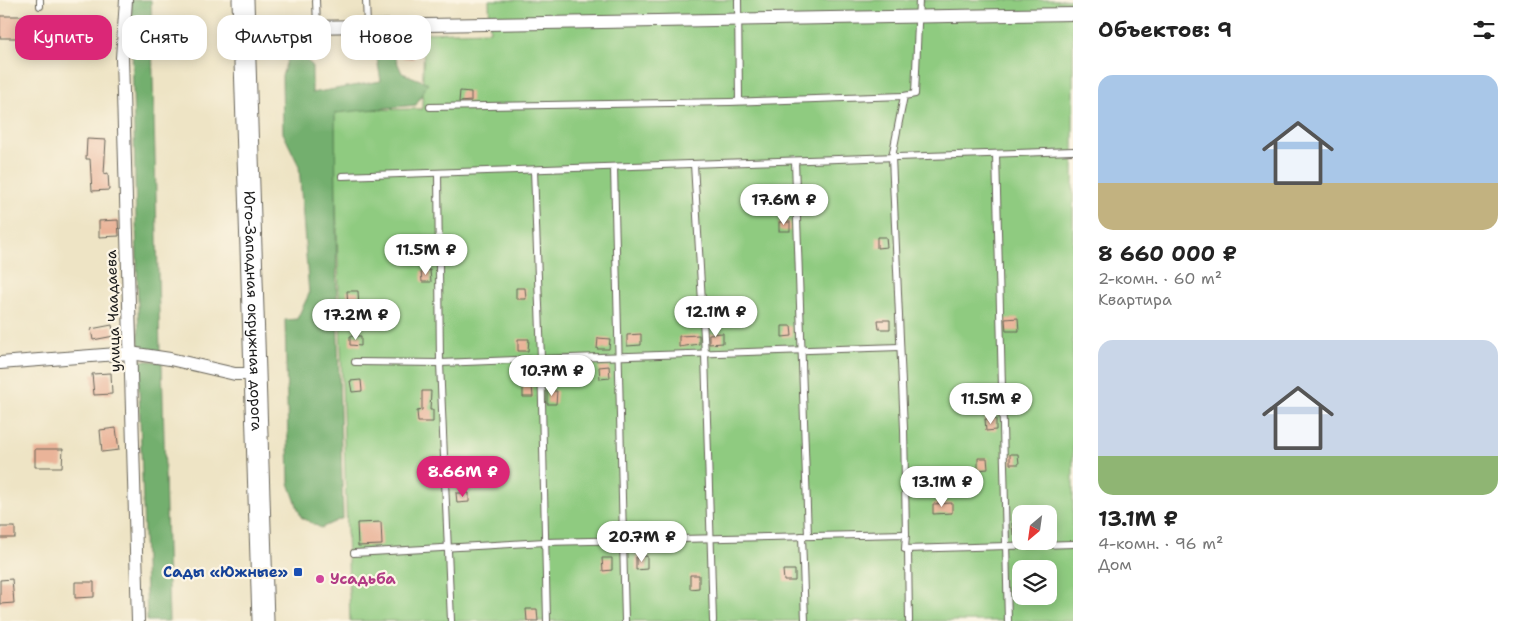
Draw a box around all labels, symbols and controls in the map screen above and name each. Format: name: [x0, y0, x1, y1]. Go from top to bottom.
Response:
chip: Купить: [15, 15, 112, 60]
chip: Снять: [122, 15, 207, 60]
chip: Фильтры: [217, 15, 331, 60]
chip: Новое: [341, 15, 431, 60]
text: Объектов: 9: [1098, 16, 1232, 44]
icon: filters: [1470, 16, 1498, 44]
icon: home: [1253, 108, 1343, 198]
pin: 17.6M ₽: [738, 184, 830, 226]
text: 17.6M ₽: [751, 189, 817, 210]
street label: Юго-Западная окружная дорога: [239, 191, 267, 432]
pin: 11.5M ₽: [380, 234, 472, 276]
text: 11.5M ₽: [395, 239, 457, 260]
text: 8 660 000 ₽: [1098, 240, 1237, 268]
street label: улица Чаадаева: [101, 249, 125, 373]
text: 2-комн. · 60 m²: [1098, 268, 1222, 289]
text: Квартира: [1098, 289, 1172, 310]
pin: 12.1M ₽: [670, 296, 762, 338]
pin: 17.2M ₽: [310, 298, 402, 341]
text: 12.1M ₽: [685, 301, 747, 322]
text: 17.2M ₽: [323, 304, 389, 325]
pin: 10.7M ₽: [506, 354, 598, 397]
text: 10.7M ₽: [520, 360, 584, 381]
icon: home: [1253, 373, 1343, 463]
pin: 11.5M ₽: [945, 382, 1037, 425]
text: 11.5M ₽: [960, 388, 1022, 409]
pin: 8.66M ₽: [417, 456, 509, 498]
text: 8.66M ₽: [428, 461, 498, 482]
pin: 13.1M ₽: [896, 466, 988, 508]
text: 13.1M ₽: [911, 471, 973, 492]
north arrow: [1012, 505, 1058, 550]
map controls: [1012, 505, 1057, 605]
text: 13.1M ₽: [1098, 505, 1178, 533]
pin: 20.7M ₽: [596, 520, 688, 563]
text: 20.7M ₽: [608, 526, 676, 547]
text: 4-комн. · 96 m²: [1098, 533, 1223, 554]
text: Дом: [1098, 554, 1132, 575]
button: layers: [1012, 560, 1057, 605]
place label: Сады «Южные»: [163, 562, 288, 582]
marker: Сады «Южные»: [292, 566, 304, 578]
place label: Усадьба: [330, 569, 397, 589]
marker: Усадьба: [314, 573, 326, 585]

